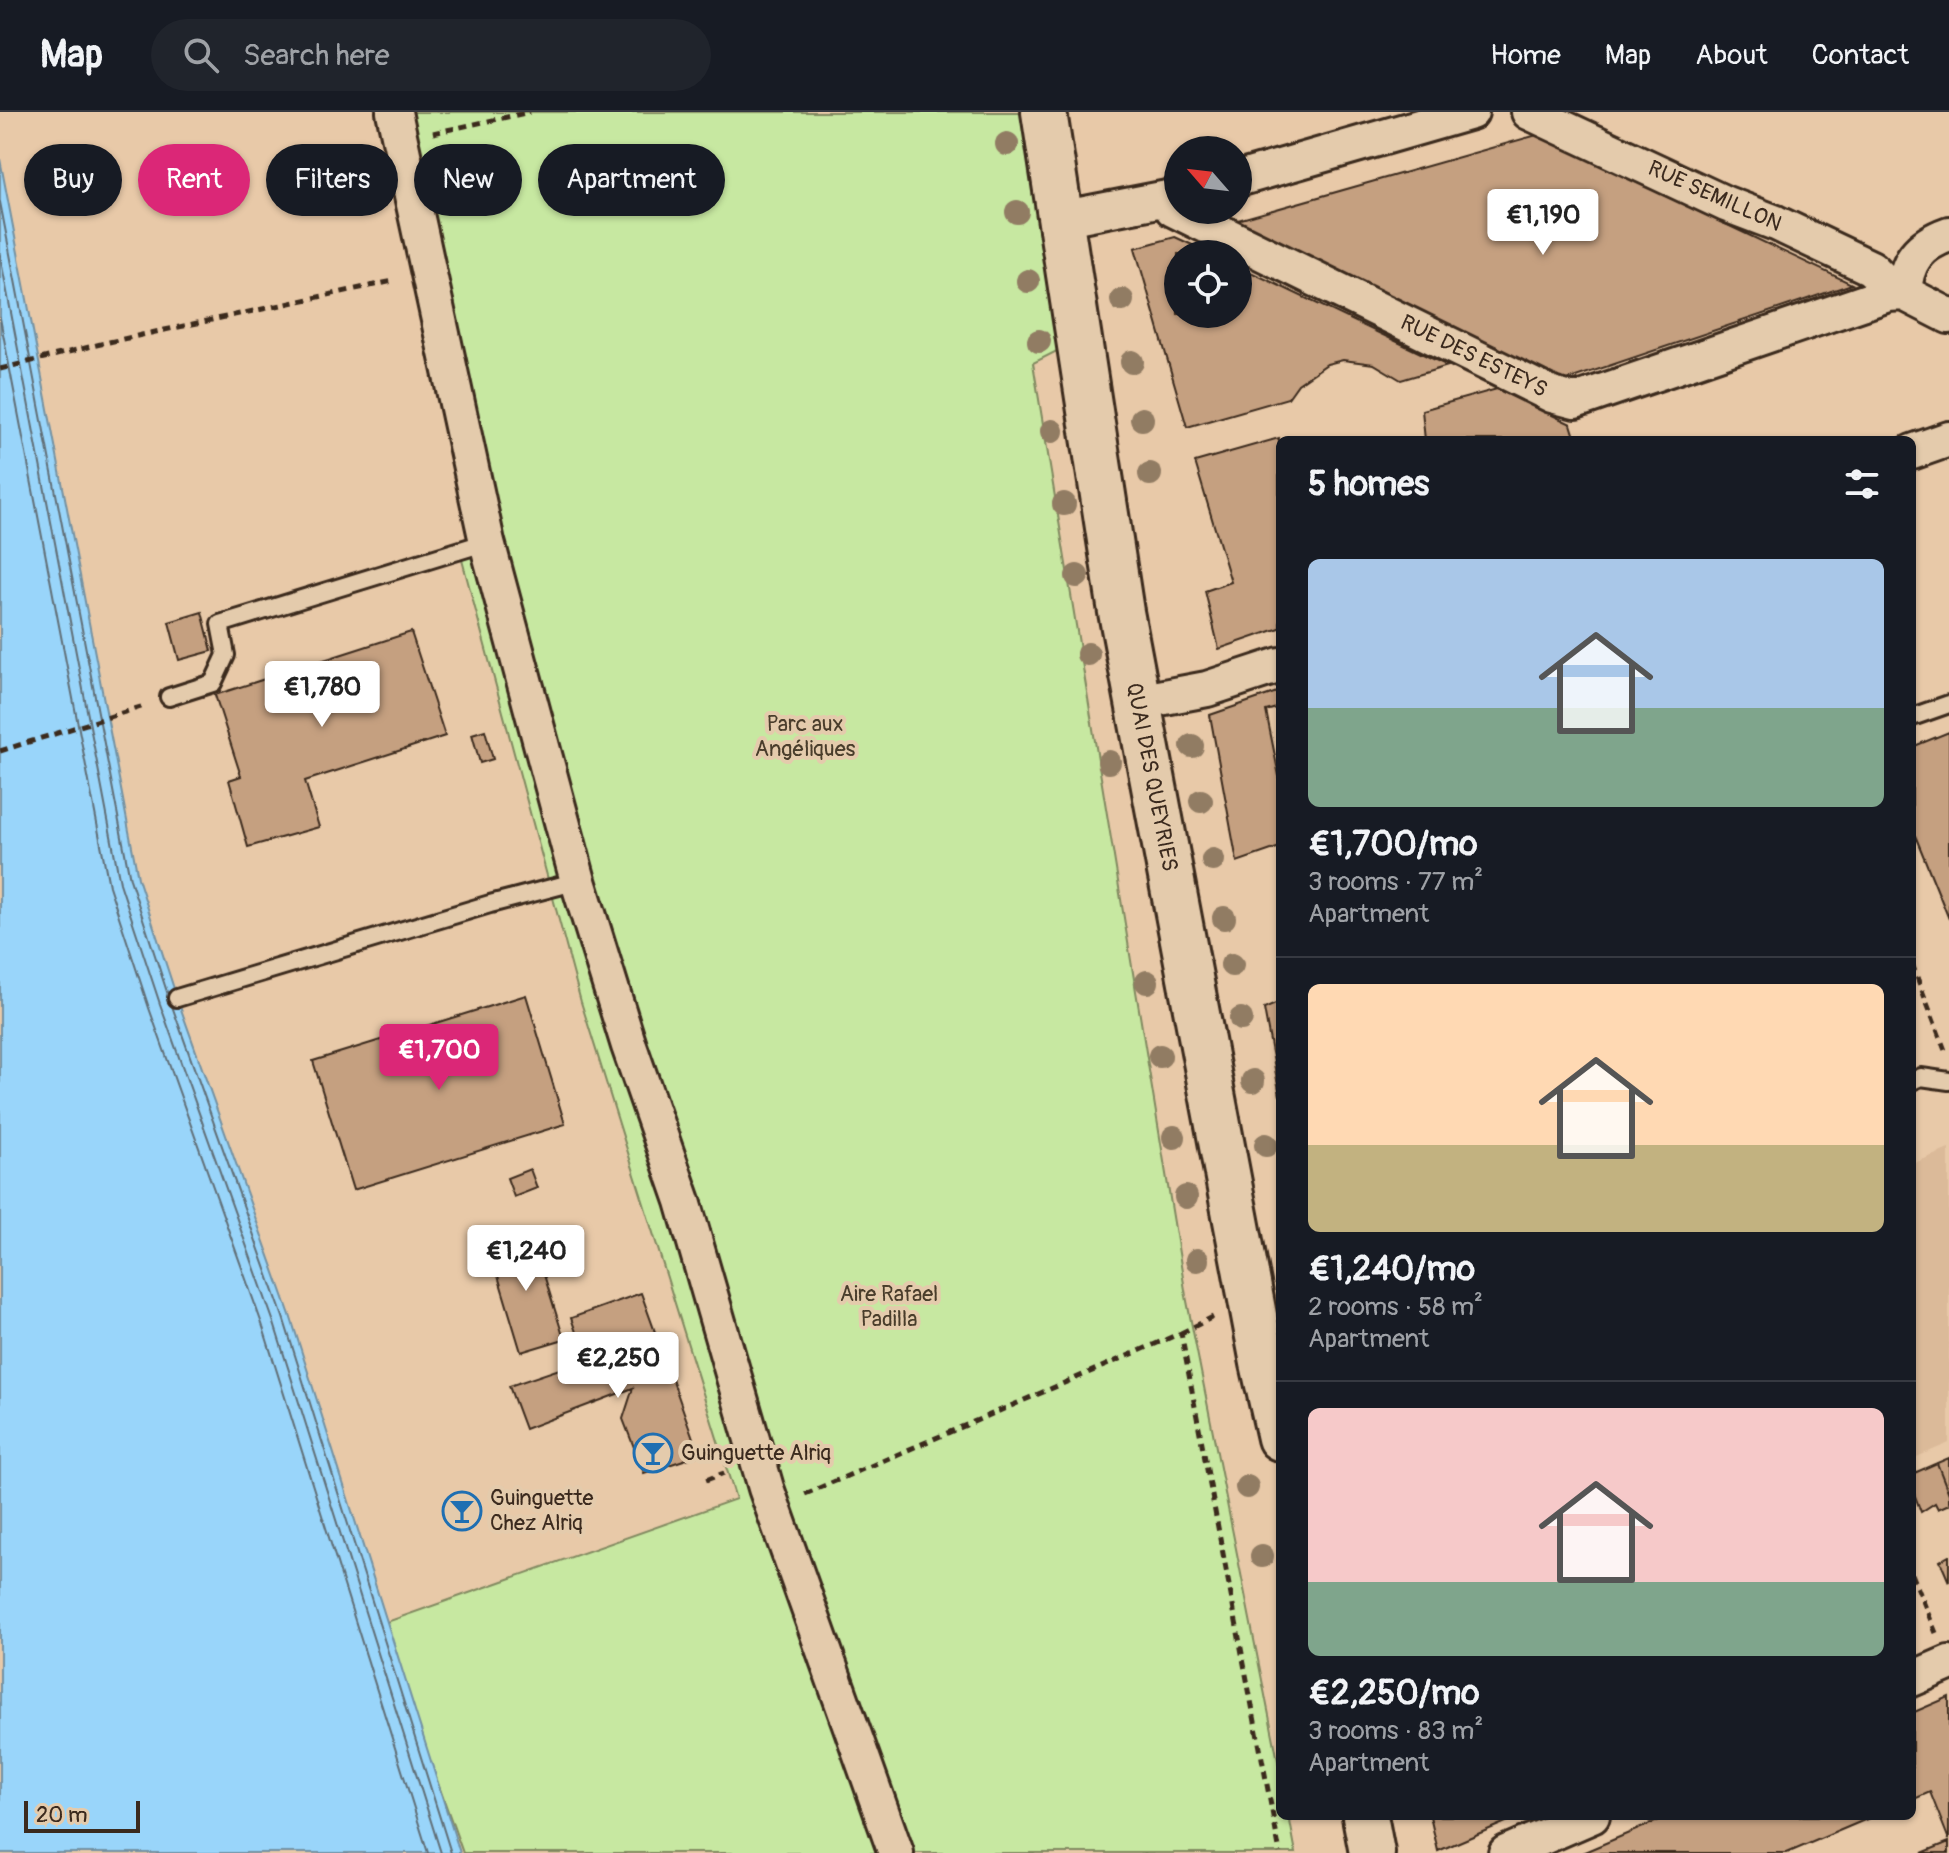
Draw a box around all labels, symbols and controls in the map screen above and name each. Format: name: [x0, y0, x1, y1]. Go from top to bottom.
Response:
search box: [151, 19, 711, 91]
text: Map: [40, 31, 103, 79]
icon: search: [179, 33, 223, 77]
text: Search here: [243, 37, 390, 74]
text: Home: [1490, 38, 1561, 73]
text: Map: [1605, 38, 1651, 73]
text: About: [1695, 38, 1768, 73]
text: Contact: [1812, 38, 1909, 73]
north arrow: [1164, 136, 1252, 224]
map controls: [1164, 136, 1252, 328]
chip: Buy: [24, 144, 122, 216]
chip: Rent: [138, 144, 250, 216]
chip: Filters: [266, 144, 398, 216]
chip: New: [414, 144, 522, 216]
chip: Apartment: [538, 144, 725, 216]
street label: RUE SEMILLON: [1644, 154, 1786, 238]
pin: €1,190: [1478, 189, 1608, 257]
text: €1,190: [1505, 199, 1581, 231]
button: locate: [1164, 240, 1252, 328]
street label: RUE DES ESTEYS: [1396, 308, 1552, 404]
icon: filters: [1840, 462, 1884, 506]
text: 5 homes: [1308, 463, 1429, 506]
icon: home: [1524, 611, 1668, 755]
pin: €1,780: [257, 661, 387, 729]
text: €1,780: [283, 671, 361, 703]
street label: QUAI DES QUEYRIES: [1120, 680, 1184, 874]
park label: Parc aux Angéliques: [755, 710, 856, 763]
text: €1,700/mo: [1308, 823, 1477, 866]
text: 3 rooms · 77 m²: [1308, 866, 1483, 898]
text: Apartment: [1308, 898, 1429, 930]
pin: €1,700: [374, 1024, 504, 1092]
text: €1,700: [397, 1034, 481, 1066]
icon: home: [1524, 1036, 1668, 1180]
pin: €1,240: [461, 1225, 591, 1293]
text: €1,240: [485, 1235, 567, 1267]
text: €1,240/mo: [1308, 1248, 1475, 1291]
park label: Aire Rafael Padilla: [840, 1280, 938, 1333]
text: 2 rooms · 58 m²: [1308, 1291, 1483, 1323]
text: Apartment: [1308, 1323, 1429, 1355]
pin: €2,250: [553, 1332, 683, 1400]
text: €2,250: [576, 1342, 660, 1374]
bar icon: Guinguette Alriq: [632, 1432, 674, 1474]
place label: Guinguette Alriq: [681, 1439, 831, 1467]
icon: home: [1524, 1460, 1668, 1604]
place label: Guinguette Chez Alriq: [490, 1484, 594, 1537]
bar icon: Guinguette Chez Alriq: [441, 1490, 483, 1532]
text: €2,250/mo: [1308, 1672, 1479, 1715]
text: 3 rooms · 83 m²: [1308, 1715, 1483, 1747]
text: Apartment: [1308, 1747, 1429, 1779]
scale bar: [24, 1797, 140, 1833]
text: 20 m: [36, 1801, 88, 1829]

